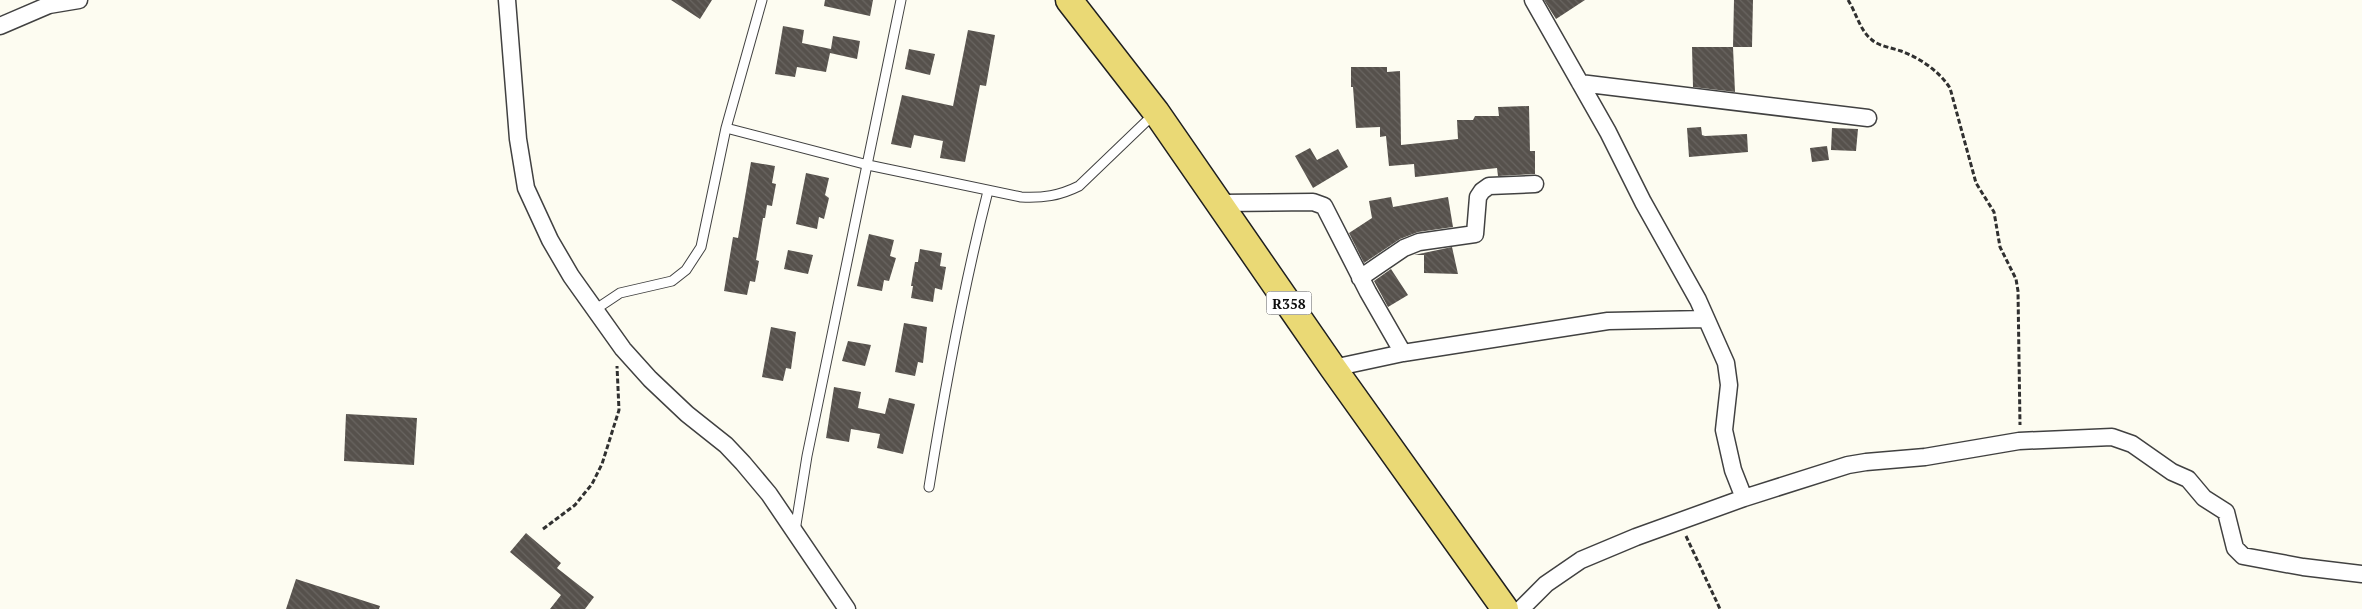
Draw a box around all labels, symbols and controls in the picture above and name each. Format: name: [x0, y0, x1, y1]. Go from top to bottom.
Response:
road number: R358: [1266, 292, 1312, 314]

